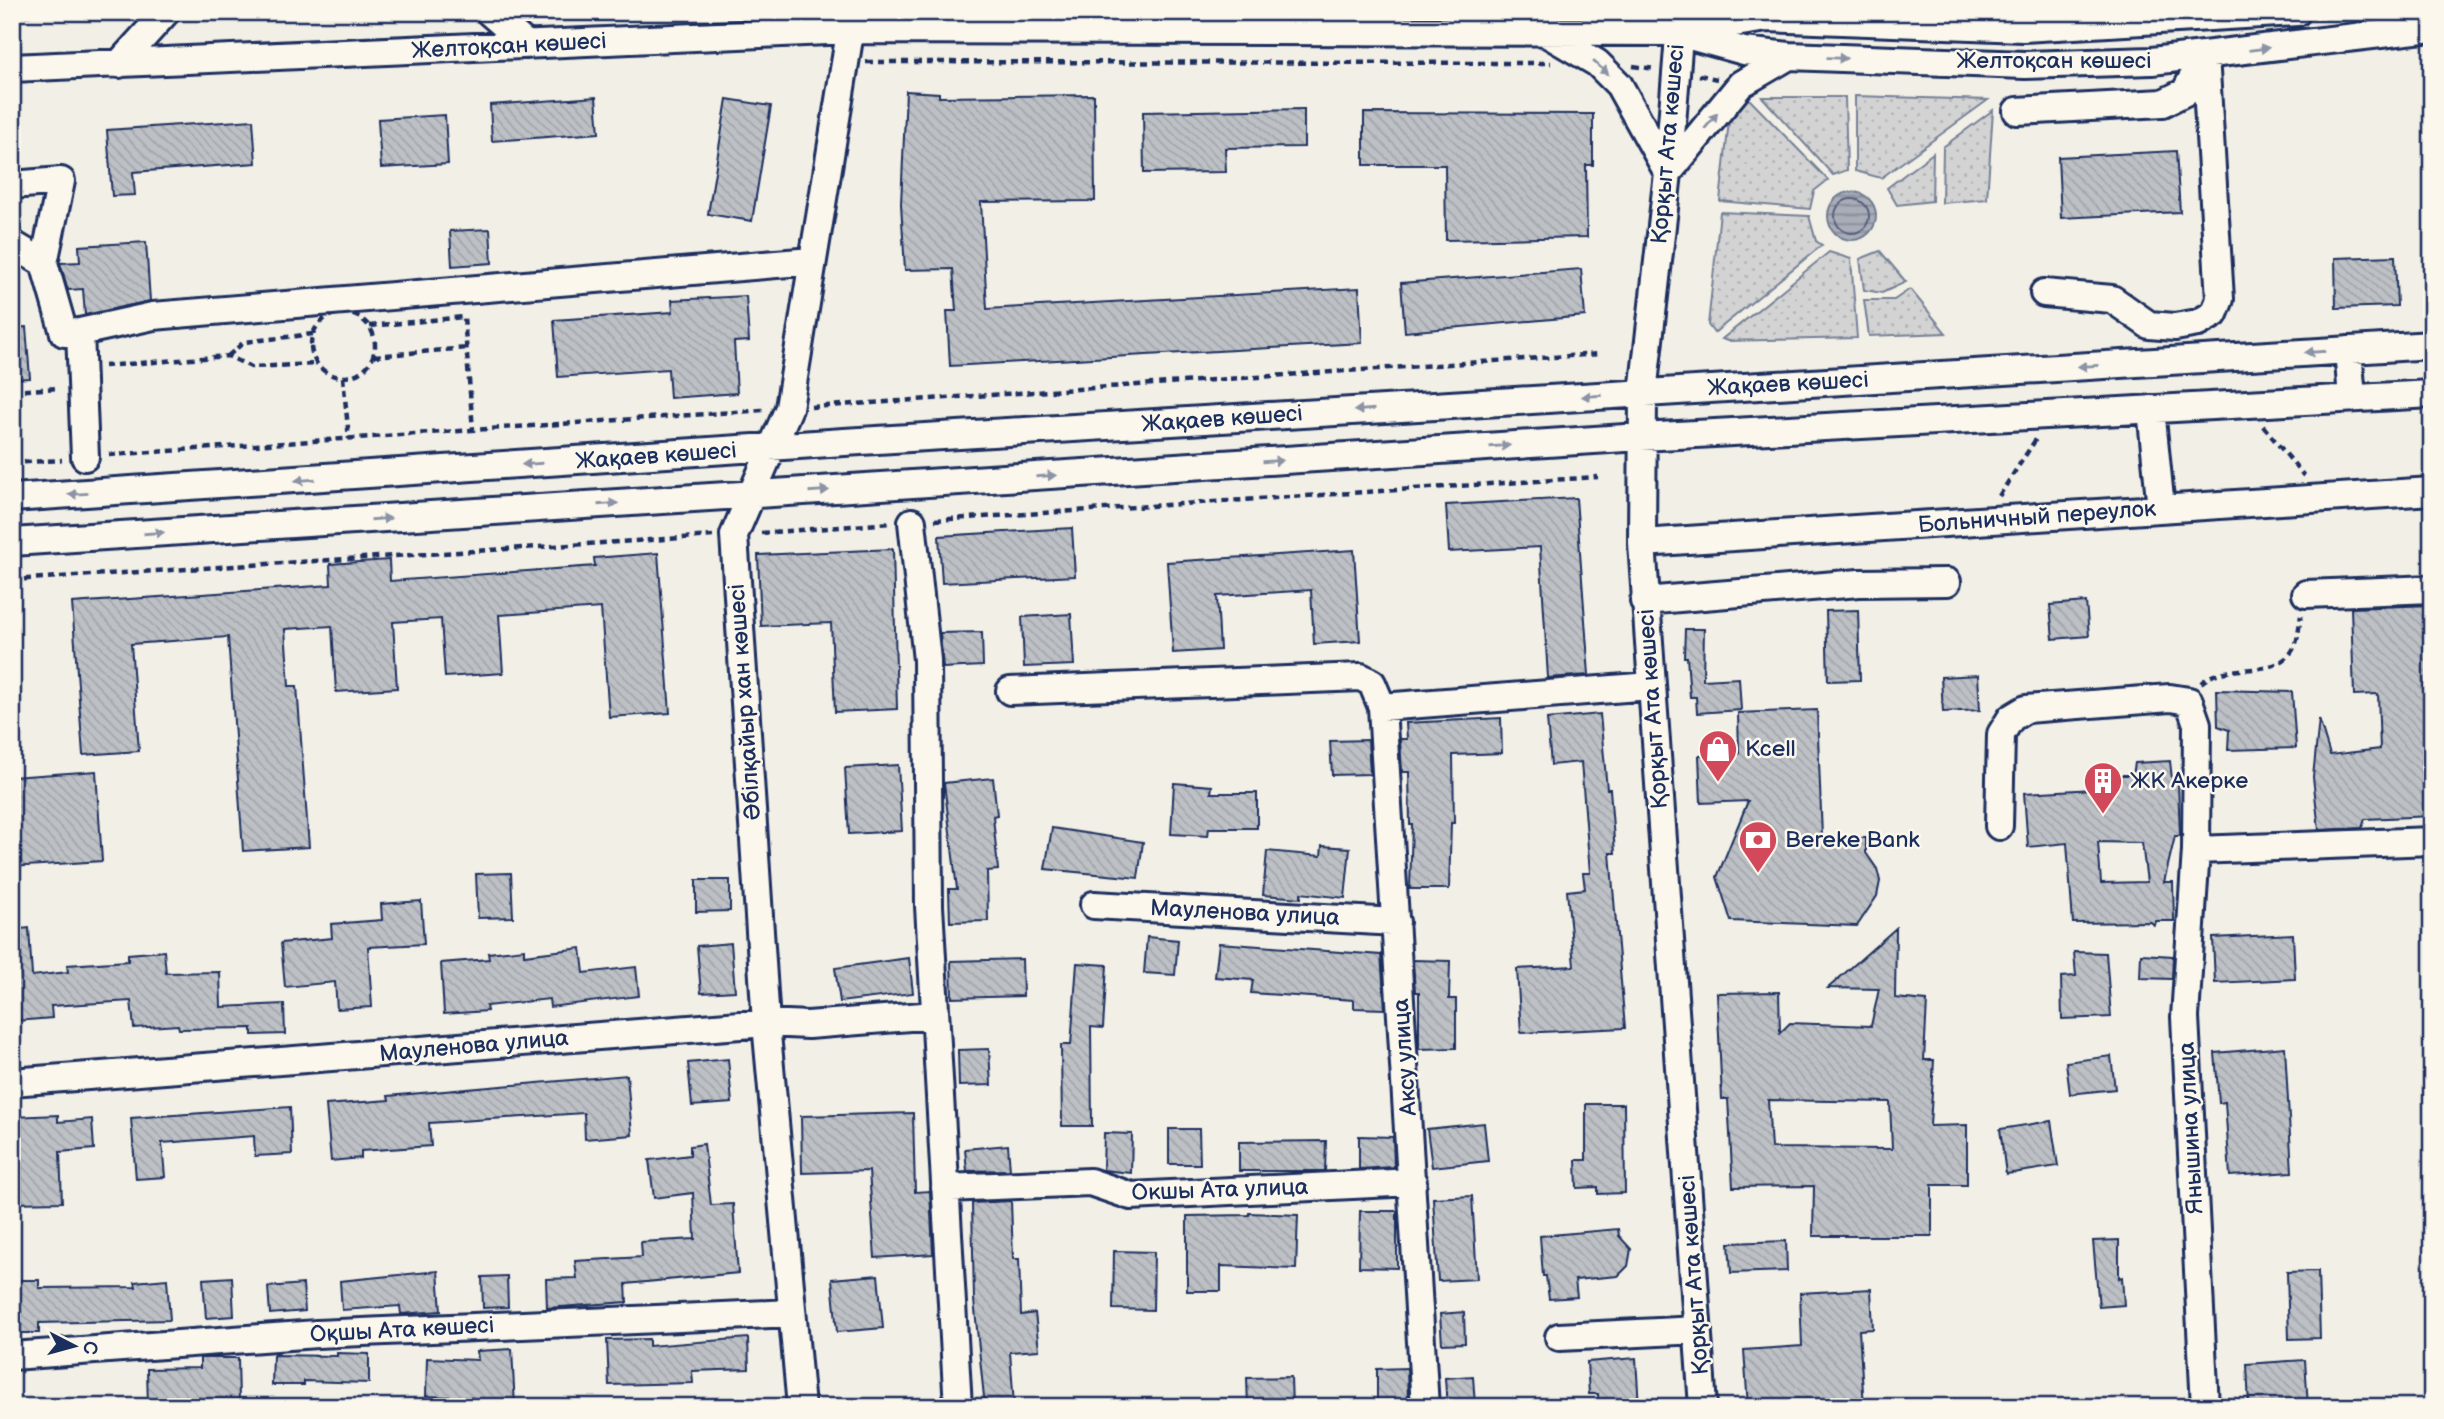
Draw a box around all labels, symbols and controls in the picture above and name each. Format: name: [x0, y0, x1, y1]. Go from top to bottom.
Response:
street label: Желтоқсан көшесі: [411, 27, 607, 65]
street label: Қорқыт Ата көшесі: [1645, 43, 1691, 245]
one-way arrow: [2248, 43, 2270, 54]
street label: Желтоқсан көшесі: [1956, 47, 2152, 75]
one-way arrow: [1826, 52, 1848, 63]
one-way arrow: [1593, 60, 1610, 75]
one-way arrow: [1704, 112, 1719, 130]
one-way arrow: [2303, 347, 2325, 358]
one-way arrow: [2076, 360, 2098, 371]
street label: Жақаев көшесі: [1707, 366, 1869, 402]
one-way arrow: [1580, 390, 1602, 401]
street label: Жақаев көшесі: [1140, 399, 1304, 439]
one-way arrow: [1353, 405, 1375, 416]
street label: Жақаев көшесі: [574, 436, 738, 476]
one-way arrow: [1489, 440, 1511, 451]
one-way arrow: [1262, 455, 1284, 466]
one-way arrow: [521, 459, 543, 470]
one-way arrow: [1035, 470, 1057, 481]
one-way arrow: [294, 475, 316, 486]
one-way arrow: [808, 485, 830, 496]
one-way arrow: [67, 489, 89, 500]
street label: Больничный переулок: [1917, 495, 2158, 539]
one-way arrow: [597, 499, 619, 510]
one-way arrow: [370, 513, 392, 524]
one-way arrow: [143, 527, 165, 538]
street label: Әбілқайыр хан көшесі: [723, 583, 767, 821]
street label: Қорқыт Ата көшесі: [1632, 608, 1674, 810]
shop icon: Kcell: [1697, 728, 1739, 783]
place label: Kcell: [1745, 735, 1796, 763]
building icon: ЖК Акерке: [2082, 760, 2124, 815]
place label: ЖК Акерке: [2130, 767, 2248, 795]
bank icon: Bereke Bank: [1737, 819, 1779, 874]
place label: Bereke Bank: [1785, 826, 1920, 854]
street label: Мауленова улица: [1149, 894, 1341, 932]
street label: Аксу улица: [1387, 997, 1423, 1118]
street label: Мауленова улица: [378, 1024, 570, 1068]
street label: Янышина улица: [2172, 1041, 2210, 1215]
street label: Окшы Ата улица: [1131, 1173, 1309, 1207]
street label: Қорқыт Ата көшесі: [1673, 1174, 1715, 1376]
north arrow: [38, 1310, 108, 1380]
street label: Оқшы Ата көшесі: [309, 1311, 495, 1349]
text: С: [77, 1340, 102, 1355]

